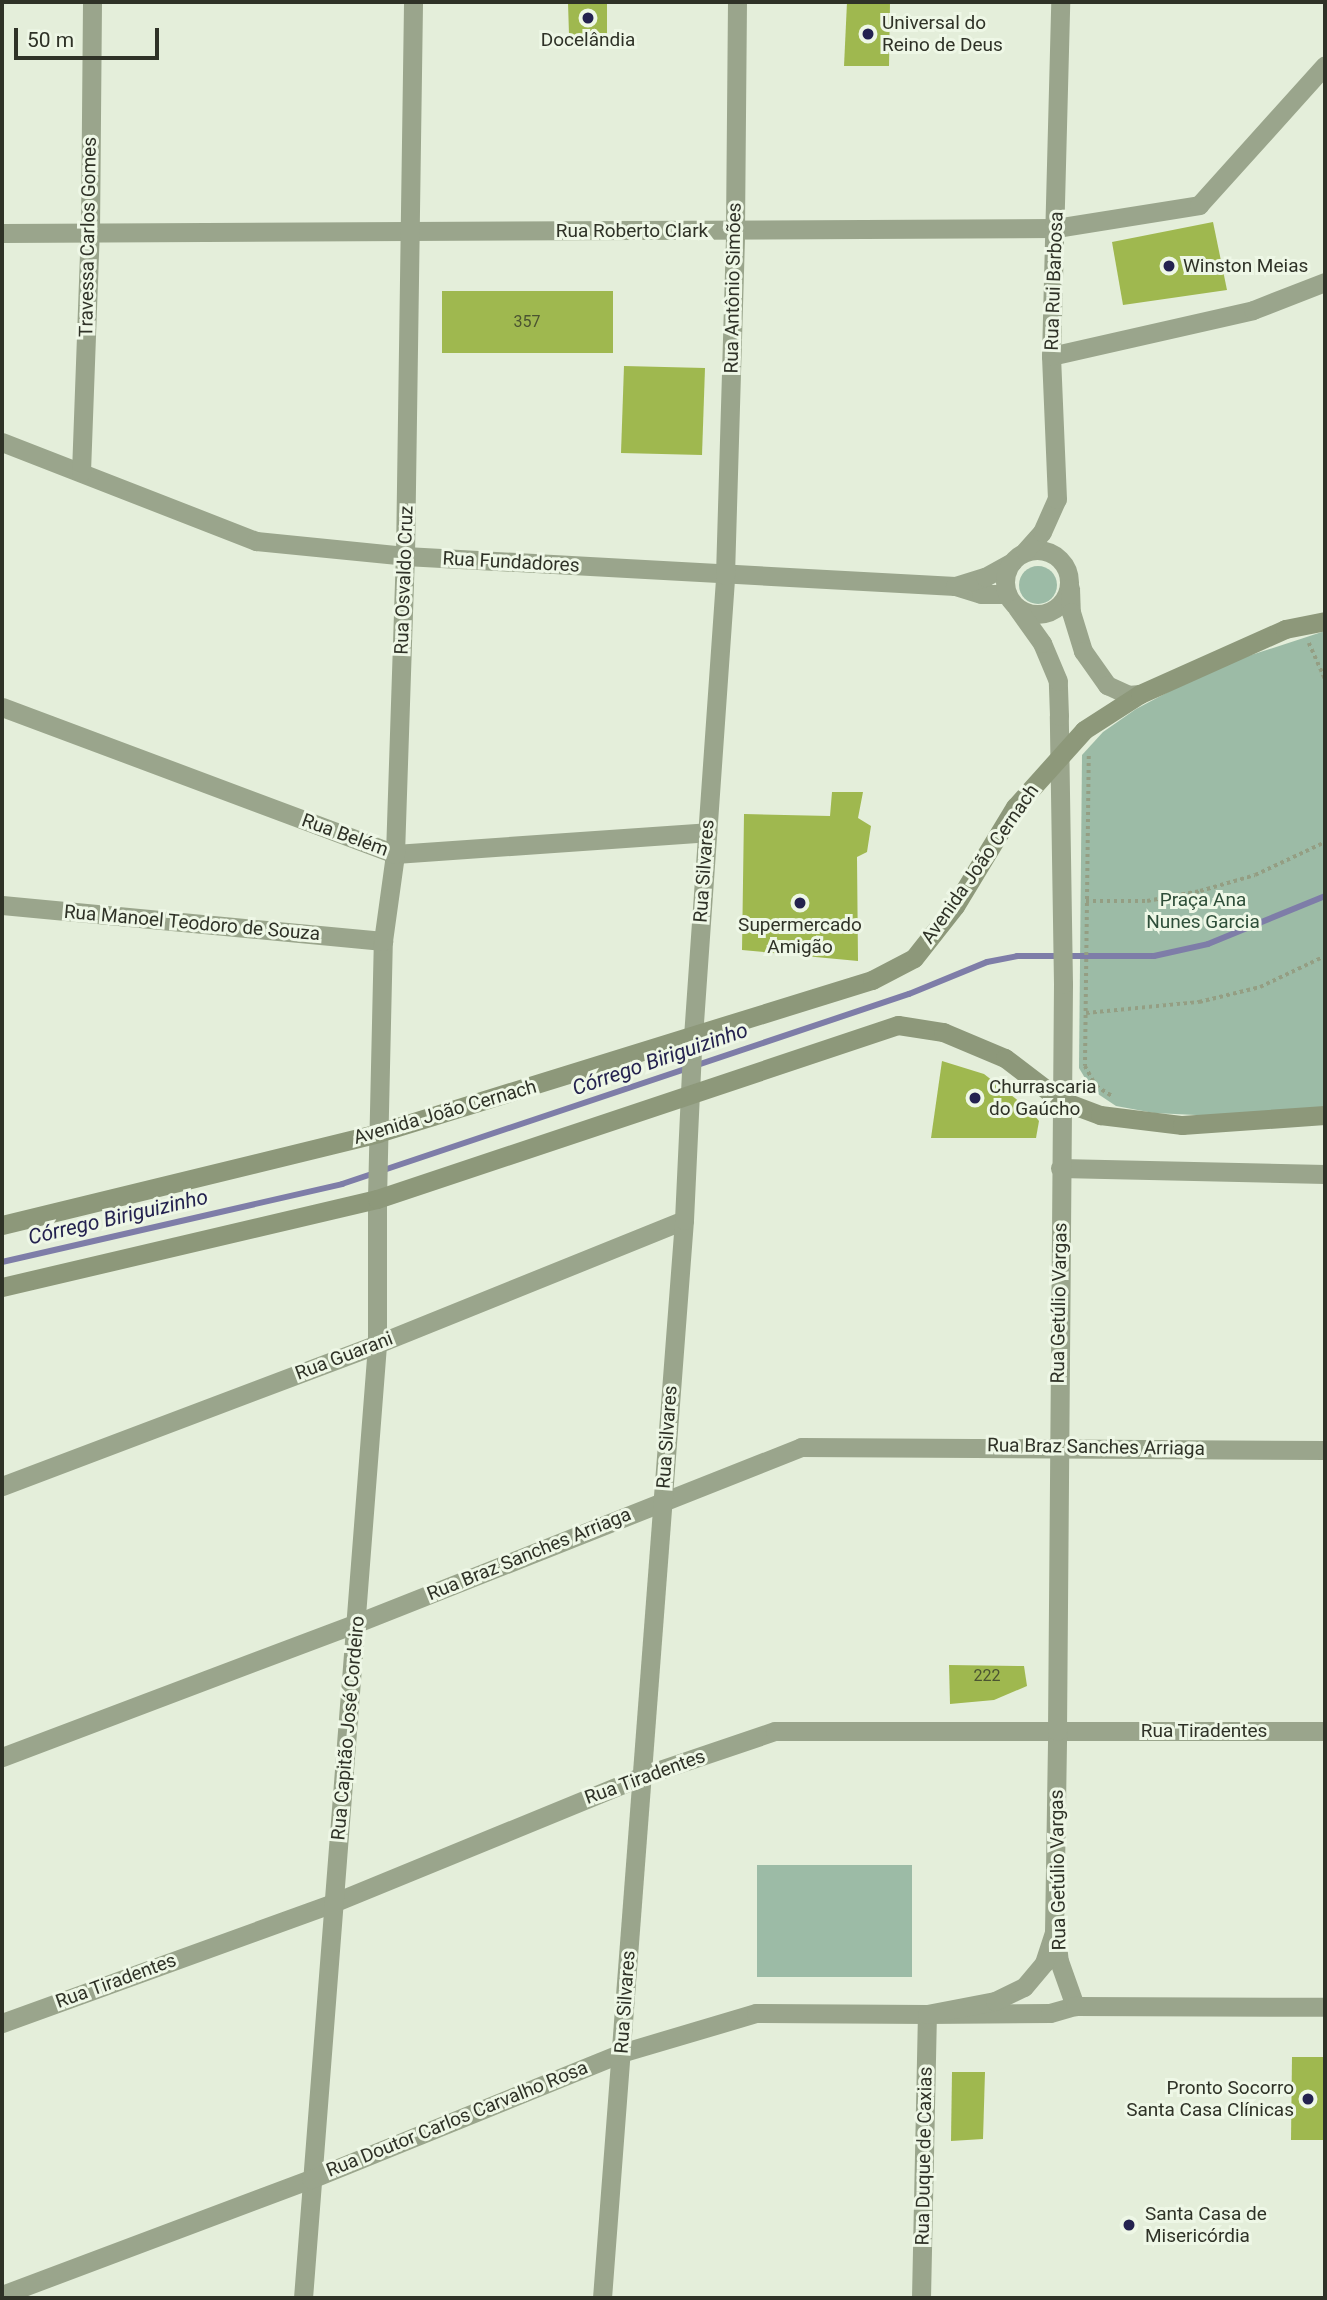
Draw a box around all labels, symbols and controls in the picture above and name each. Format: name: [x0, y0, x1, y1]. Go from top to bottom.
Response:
marker: Docelândia: [580, 10, 596, 26]
place label: Universal do Reino de Deus: [882, 12, 1003, 56]
scale bar: [18, 14, 163, 58]
marker: Universal do Reino de Deus: [860, 26, 876, 42]
text: 50 m: [27, 28, 74, 52]
place label: Docelândia: [541, 29, 635, 51]
street label: Travessa Carlos Gomes: [75, 137, 101, 337]
street label: Rua Antônio Simões: [720, 202, 746, 374]
street label: Rua Rui Barbosa: [1040, 211, 1068, 351]
street label: Rua Roberto Clark: [556, 220, 708, 242]
place label: Winston Meias: [1183, 255, 1308, 277]
marker: Winston Meias: [1161, 258, 1177, 274]
house number: 357: [514, 312, 540, 332]
street label: Rua Osvaldo Cruz: [390, 505, 418, 655]
street label: Rua Fundadores: [442, 547, 580, 577]
street label: Avenida João Cernach: [916, 780, 1044, 948]
street label: Rua Belém: [299, 809, 391, 861]
street label: Rua Silvares: [689, 819, 719, 923]
park label: Praça Ana Nunes Garcia: [1146, 889, 1260, 933]
marker: Supermercado Amigão: [792, 895, 808, 911]
street label: Rua Manoel Teodoro de Souza: [63, 900, 321, 946]
place label: Supermercado Amigão: [738, 914, 862, 958]
water label: Córrego Biriguizinho: [569, 1017, 751, 1101]
street label: Avenida João Cernach: [351, 1075, 539, 1149]
place label: Churrascaria do Gaúcho: [989, 1076, 1097, 1120]
marker: Churrascaria do Gaúcho: [967, 1090, 983, 1106]
water label: Córrego Biriguizinho: [26, 1184, 210, 1250]
street label: Rua Getúlio Vargas: [1046, 1222, 1072, 1384]
street label: Rua Guarani: [292, 1327, 396, 1385]
street label: Rua Silvares: [652, 1385, 682, 1489]
street label: Rua Braz Sanches Arriaga: [987, 1434, 1205, 1460]
street label: Rua Braz Sanches Arriaga: [424, 1503, 634, 1605]
street label: Rua Capitão José Cordeiro: [327, 1615, 369, 1841]
house number: 222: [974, 1666, 1000, 1686]
street label: Rua Tiradentes: [1141, 1720, 1267, 1742]
street label: Rua Tiradentes: [581, 1745, 709, 1809]
street label: Rua Getúlio Vargas: [1045, 1789, 1071, 1951]
street label: Rua Tiradentes: [52, 1949, 180, 2013]
street label: Rua Silvares: [610, 1950, 640, 2054]
street label: Rua Doutor Carlos Carvalho Rosa: [323, 2056, 591, 2182]
street label: Rua Duque de Caxias: [911, 2067, 937, 2245]
place label: Pronto Socorro Santa Casa Clínicas: [1126, 2077, 1294, 2121]
marker: Pronto Socorro Santa Casa Clínicas: [1300, 2091, 1316, 2107]
place label: Santa Casa de Misericórdia: [1145, 2203, 1267, 2247]
marker: Santa Casa de Misericórdia: [1119, 2215, 1139, 2235]

